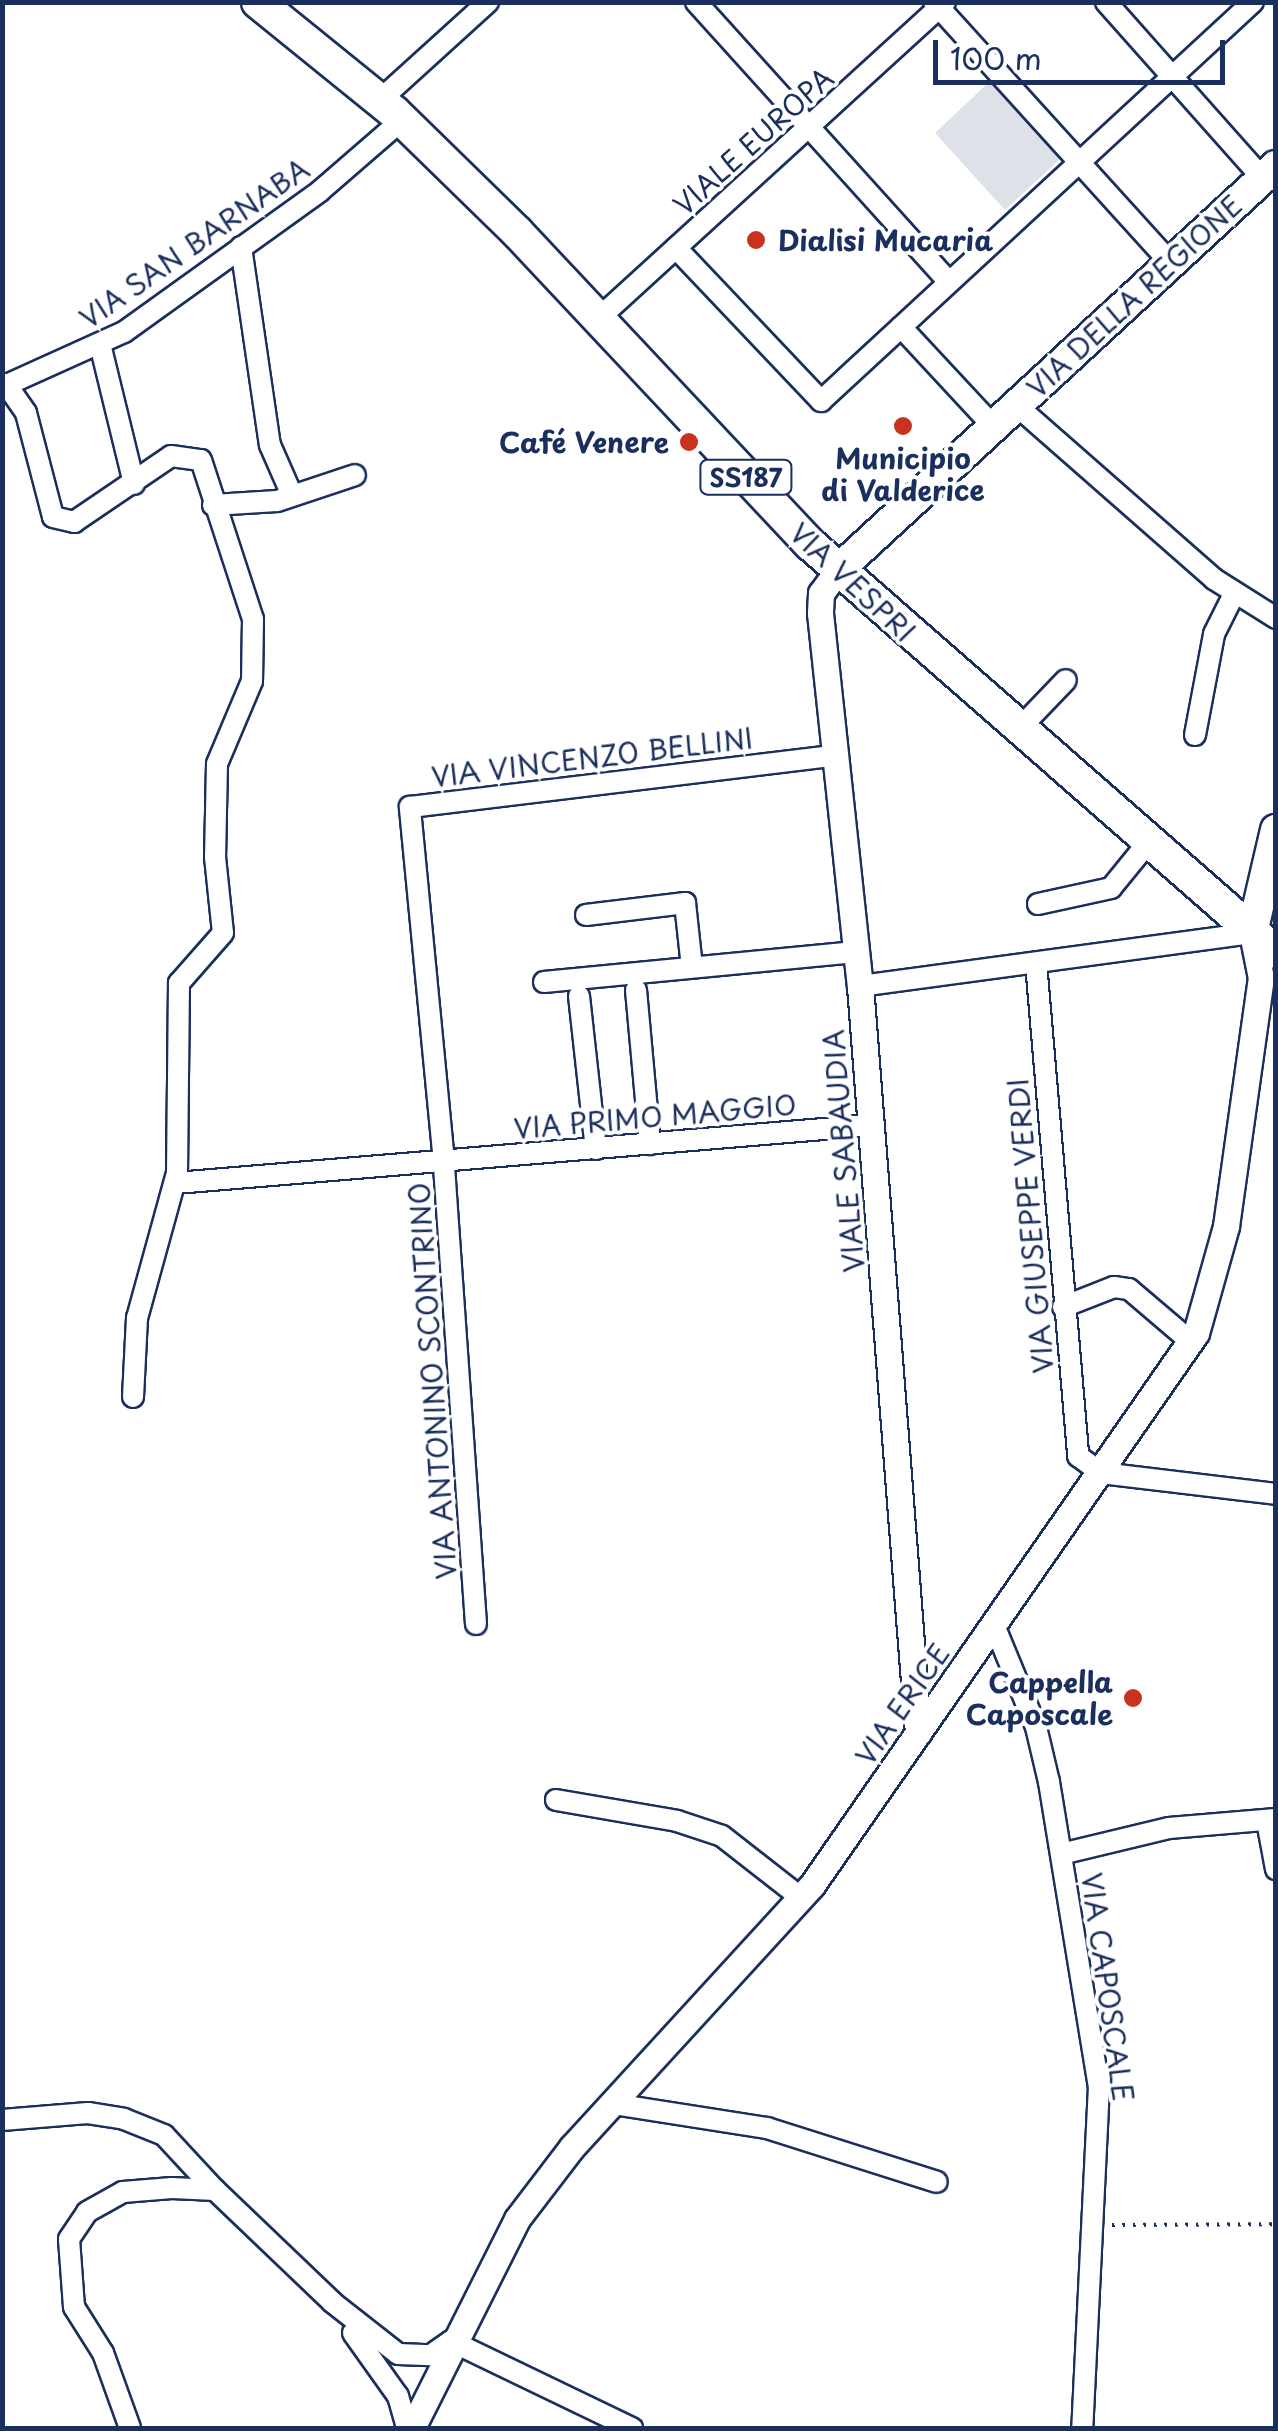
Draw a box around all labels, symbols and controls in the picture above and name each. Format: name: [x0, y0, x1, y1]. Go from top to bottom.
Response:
scale bar: [938, 20, 1230, 82]
text: 100 m: [950, 35, 1042, 80]
street label: VIALE EUROPA: [665, 60, 841, 222]
street label: VIA SAN BARNABA: [73, 151, 315, 335]
street label: VIA DELLA REGIONE: [1017, 186, 1251, 406]
place label: Dialisi Mucaria: [778, 223, 994, 257]
marker: Dialisi Mucaria: [743, 227, 769, 253]
marker: Municipio di Valderice: [892, 415, 914, 437]
place label: Café Venere: [499, 425, 669, 459]
marker: Café Venere: [678, 431, 700, 453]
place label: Municipio di Valderice: [821, 441, 985, 507]
road number: SS187: [698, 457, 794, 497]
street label: VIA VESPRI: [783, 515, 923, 649]
street label: VIA VINCENZO BELLINI: [429, 721, 755, 793]
street label: VIALE SABAUDIA: [816, 1028, 870, 1274]
street label: VIA GIUSEPPE VERDI: [1000, 1077, 1060, 1375]
street label: VIA PRIMO MAGGIO: [511, 1087, 799, 1145]
street label: VIA ANTONINO SCONTRINO: [401, 1182, 463, 1580]
street label: VIA ERICE: [847, 1636, 957, 1772]
place label: Cappella Caposcale: [966, 1665, 1113, 1731]
marker: Cappella Caposcale: [1122, 1687, 1144, 1709]
street label: VIA CAPOSCALE: [1075, 1869, 1141, 2105]

